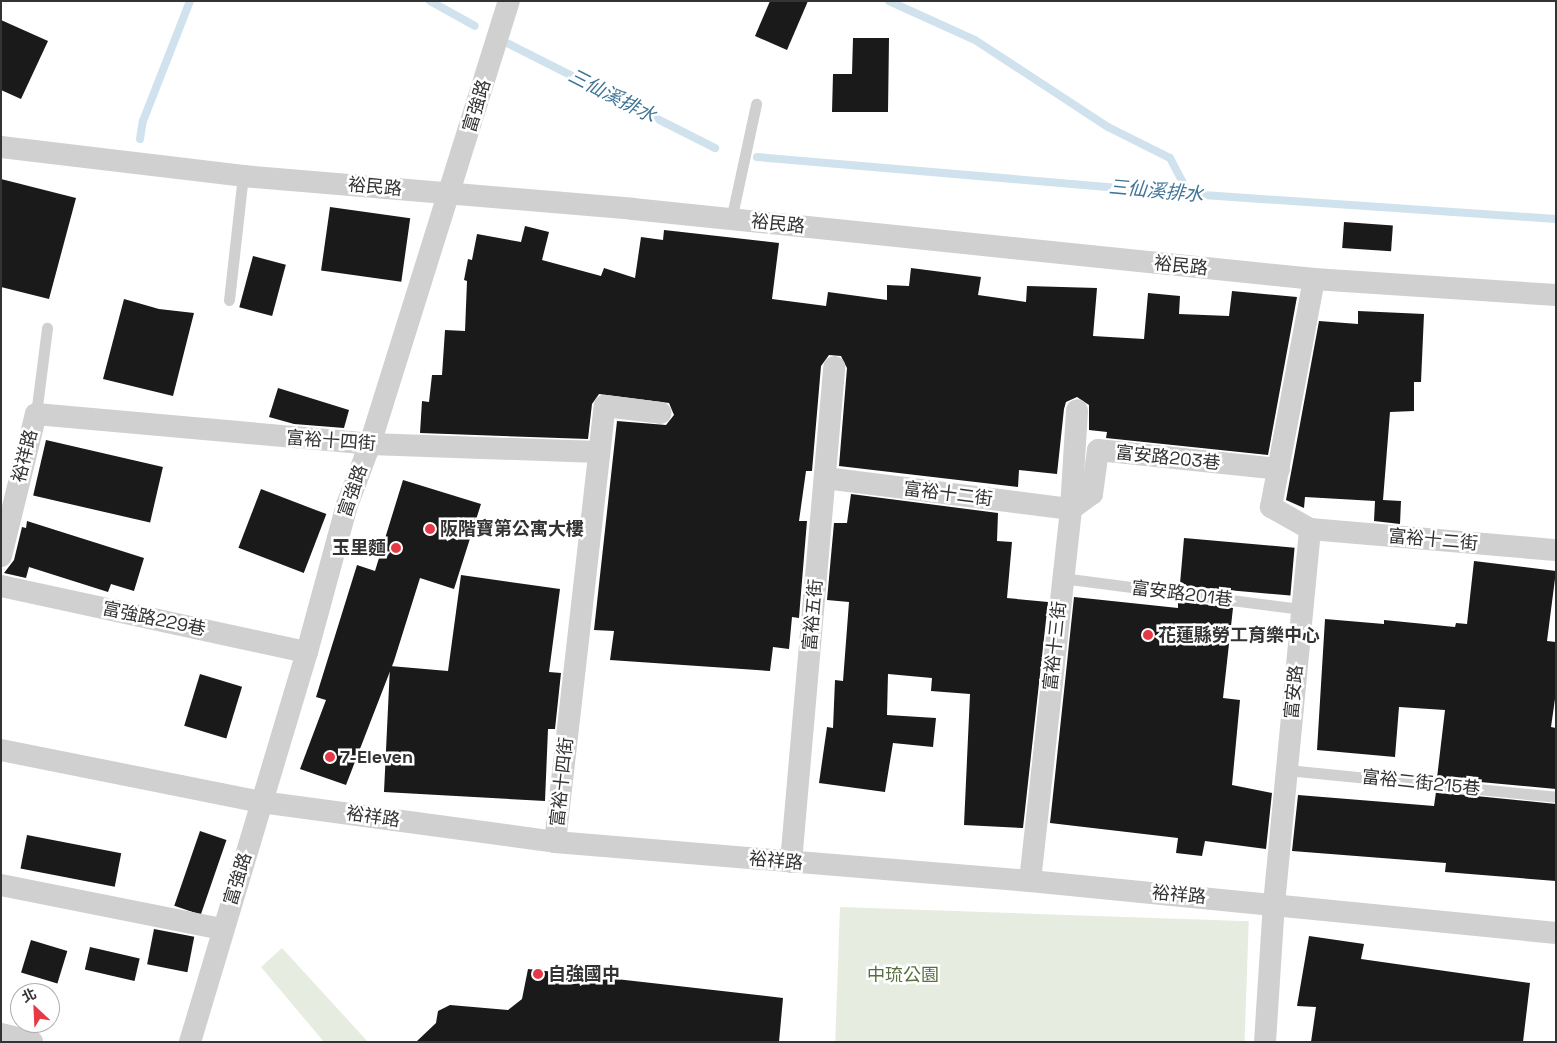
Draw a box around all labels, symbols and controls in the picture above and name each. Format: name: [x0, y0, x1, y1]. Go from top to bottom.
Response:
water label: 三仙溪排水: [565, 64, 659, 128]
street label: 富強路: [459, 77, 495, 135]
street label: 裕民路: [347, 174, 403, 200]
water label: 三仙溪排水: [1108, 176, 1204, 206]
street label: 裕民路: [750, 210, 806, 238]
street label: 裕民路: [1153, 252, 1209, 280]
street label: 裕祥路: [8, 427, 42, 485]
street label: 富裕十四街: [285, 427, 377, 455]
street label: 富安路203巷: [1115, 442, 1221, 474]
street label: 富強路: [334, 462, 372, 520]
street label: 富裕十二街: [902, 478, 994, 510]
place label: 阪階寶第公寓大樓: [440, 518, 584, 540]
marker: 阪階寶第公寓大樓: [424, 523, 436, 535]
street label: 富裕十二街: [1387, 525, 1479, 555]
place label: 玉里麵: [332, 537, 386, 559]
marker: 玉里麵: [390, 542, 402, 554]
street label: 富安路201巷: [1130, 577, 1234, 611]
street label: 富裕五街: [799, 578, 827, 652]
street label: 富強路229巷: [101, 598, 207, 640]
street label: 富裕十三街: [1040, 600, 1070, 692]
place label: 花蓮縣勞工育樂中心: [1158, 624, 1320, 646]
marker: 花蓮縣勞工育樂中心: [1142, 629, 1154, 641]
street label: 富安路: [1281, 664, 1307, 720]
street label: 富裕十四街: [547, 736, 577, 828]
place label: 7-Eleven: [340, 746, 413, 768]
marker: 7-Eleven: [324, 751, 336, 763]
street label: 富裕二街215巷: [1361, 766, 1481, 800]
street label: 裕祥路: [345, 803, 401, 831]
street label: 裕祥路: [748, 848, 804, 874]
street label: 富強路: [220, 850, 256, 908]
street label: 裕祥路: [1151, 882, 1207, 908]
place label: 自強國中: [548, 963, 620, 985]
park label: 中琉公園: [867, 964, 939, 986]
marker: 自強國中: [532, 968, 544, 980]
north arrow: [10, 983, 60, 1033]
text: 北: [19, 984, 39, 1006]

